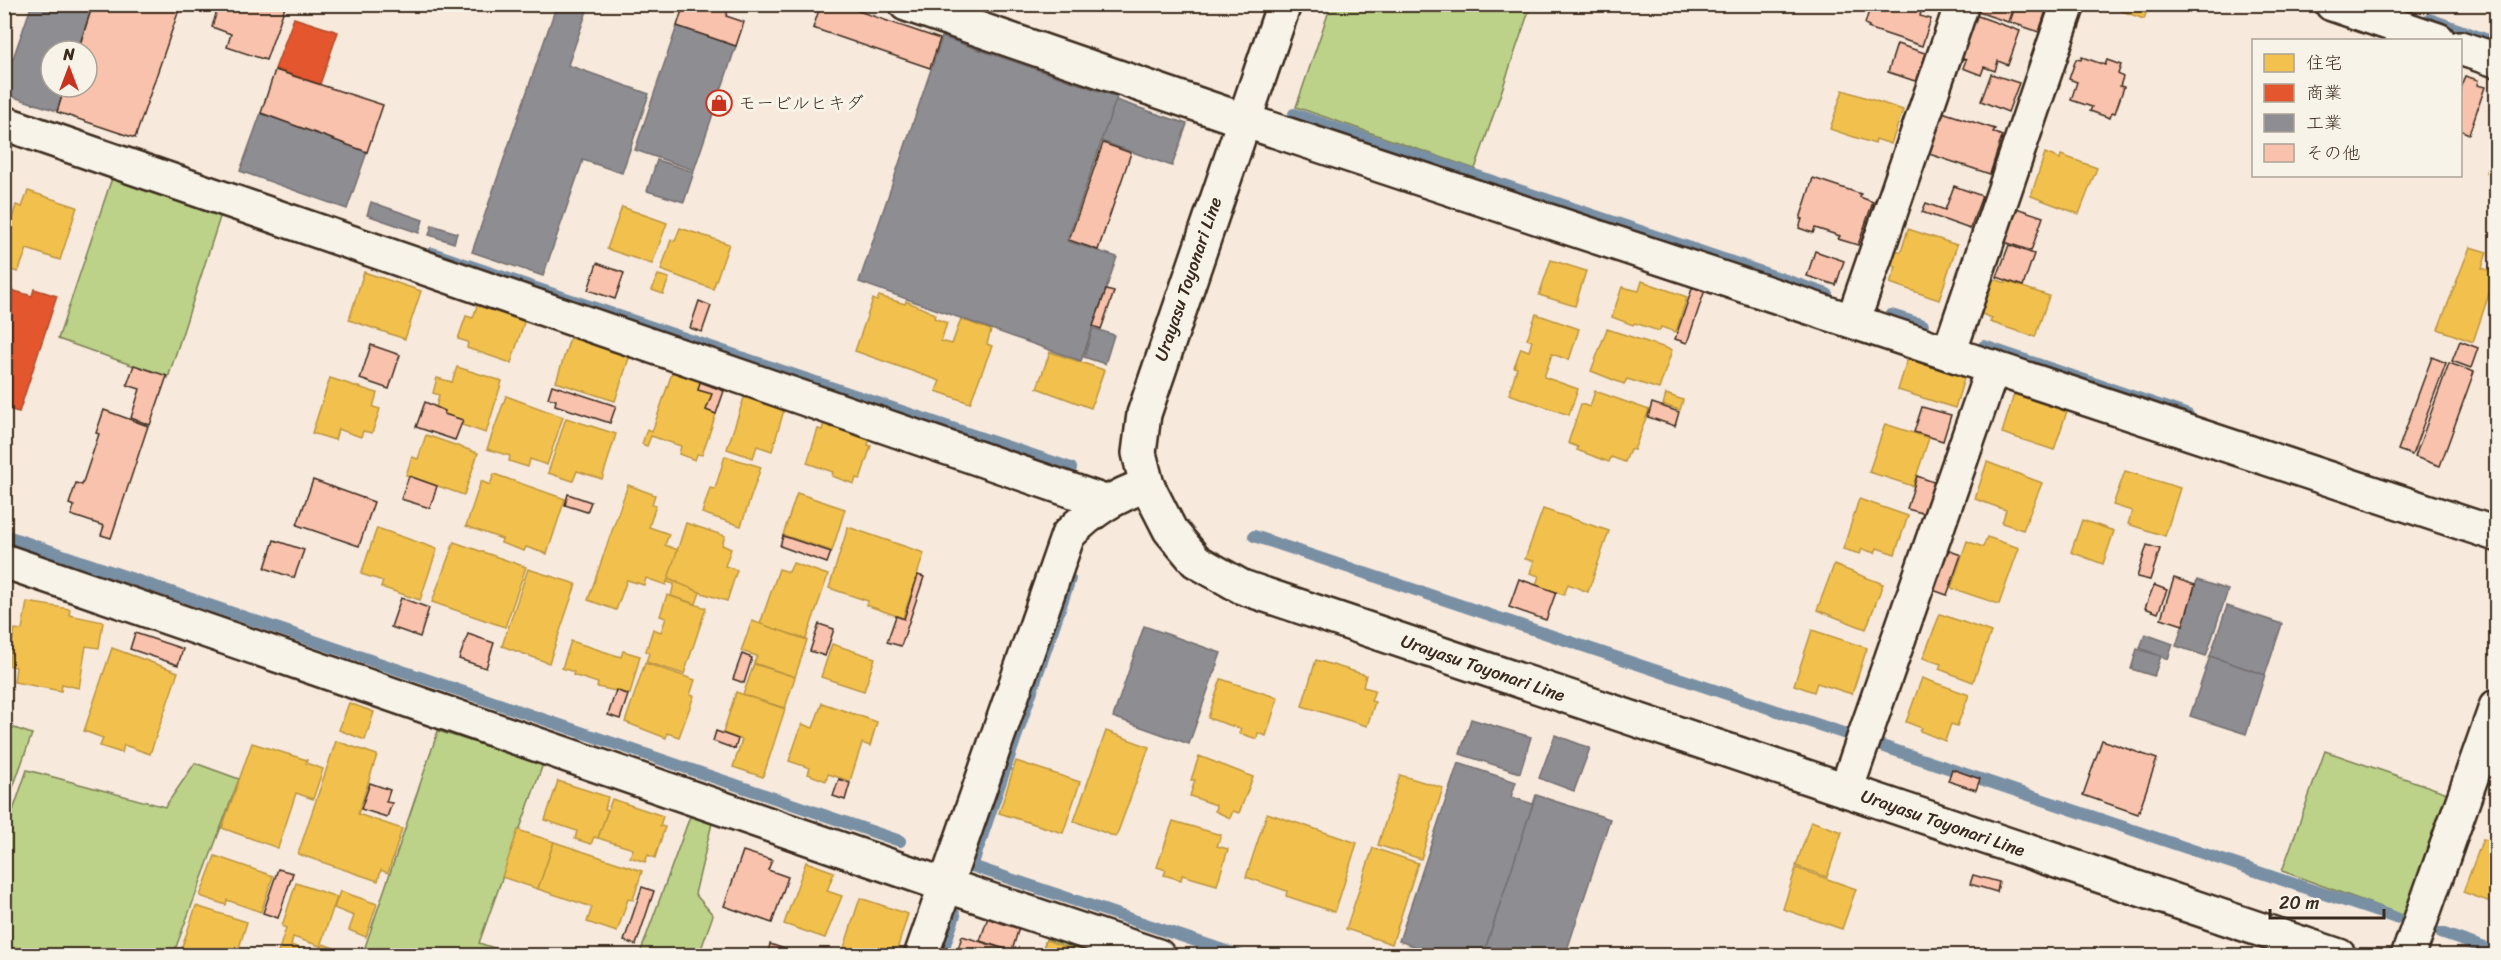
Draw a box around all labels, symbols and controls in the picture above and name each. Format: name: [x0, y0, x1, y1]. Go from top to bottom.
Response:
north arrow: [39, 39, 99, 99]
legend: [2252, 39, 2462, 177]
text: N: [62, 40, 75, 69]
text: 住宅: [2306, 47, 2342, 79]
text: 商業: [2306, 77, 2342, 109]
place label: モービルヒキダ: [738, 87, 864, 119]
shop icon: モービルヒキダ: [704, 88, 734, 118]
text: 工業: [2306, 107, 2342, 139]
text: その他: [2306, 137, 2360, 169]
street label: Urayasu Toyonari Line: [1145, 192, 1231, 365]
street label: Urayasu Toyonari Line: [1397, 625, 1570, 711]
street label: Urayasu Toyonari Line: [1857, 780, 2030, 866]
scale bar: [2270, 882, 2384, 920]
text: 20 m: [2279, 887, 2319, 919]

